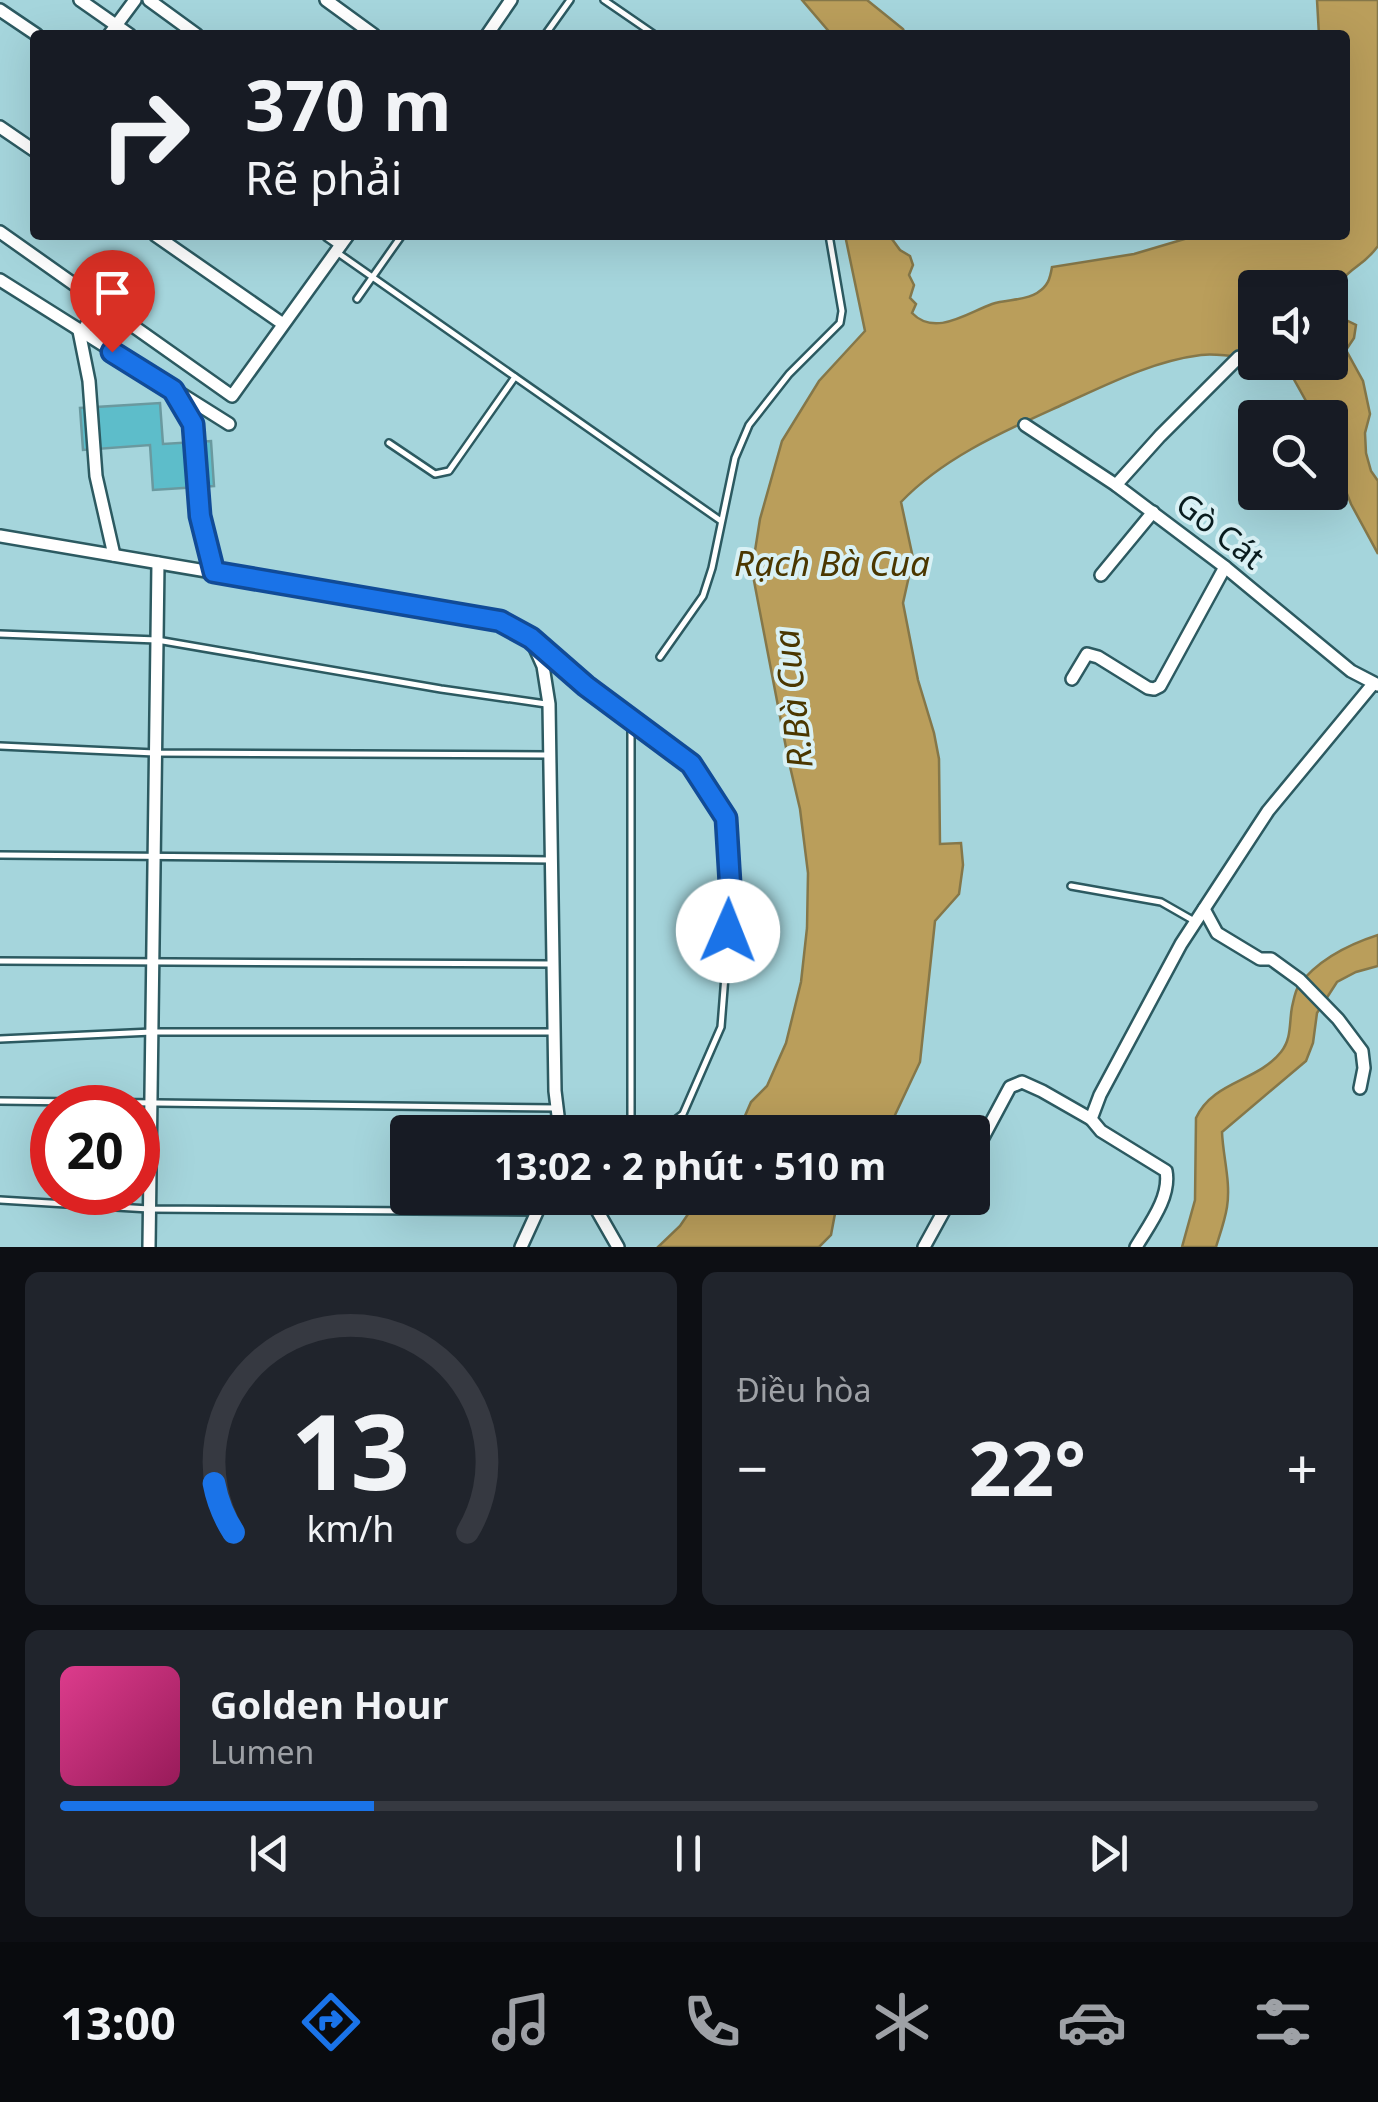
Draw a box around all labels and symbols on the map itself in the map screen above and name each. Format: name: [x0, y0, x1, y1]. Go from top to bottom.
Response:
pin: [70, 250, 155, 353]
street label: Gò Cát: [1168, 482, 1274, 578]
water label: Rạch Bà Cua: [734, 539, 930, 586]
water label: R.Bà Cua: [761, 627, 823, 771]
position arrow: [676, 879, 780, 983]
speed limit sign: 20: [30, 1085, 160, 1215]

